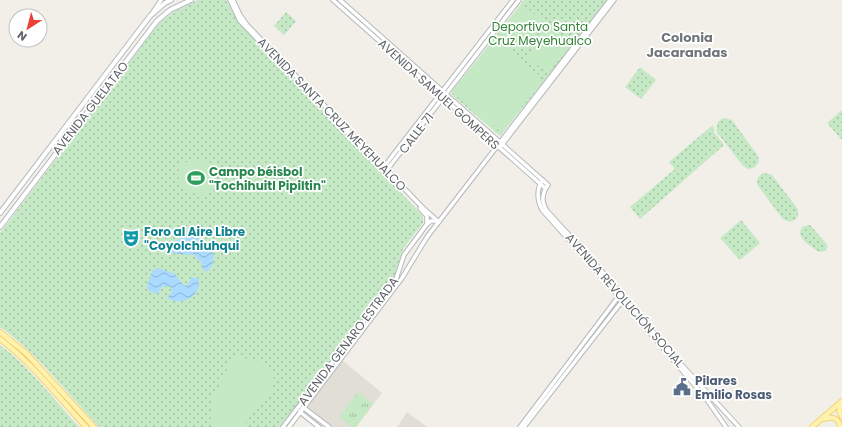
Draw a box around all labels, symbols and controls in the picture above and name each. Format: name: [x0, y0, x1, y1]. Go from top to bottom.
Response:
north arrow: [8, 8, 48, 48]
park label: Deportivo Santa Cruz Meyehualco: [488, 18, 592, 49]
text: N: [14, 27, 30, 45]
district label: Colonia Jacarandas: [646, 28, 728, 62]
street label: AVENIDA SANTA CRUZ MEYEHUALCO: [254, 34, 410, 194]
street label: AVENIDA SAMUEL GOMPERS: [375, 35, 503, 153]
street label: AVENIDA GUELATAO: [48, 58, 132, 158]
street label: CALLE 71: [395, 109, 437, 157]
place label: Campo béisbol "Tochihuitl Pipiltin": [209, 163, 326, 194]
sports icon: Campo béisbol "Tochihuitl Pipiltin": [186, 168, 206, 188]
place label: Foro al Aire Libre "Coyolchiuhqui: [144, 223, 246, 254]
theatre icon: Foro al Aire Libre "Coyolchiuhqui: [121, 228, 141, 248]
street label: AVENIDA REVOLUCIÓN SOCIAL: [562, 229, 688, 371]
street label: AVENIDA GENARO ESTRADA: [294, 273, 402, 409]
place label: Pilares Emilio Rosas: [695, 372, 772, 403]
public building icon: Pilares Emilio Rosas: [672, 377, 692, 397]

